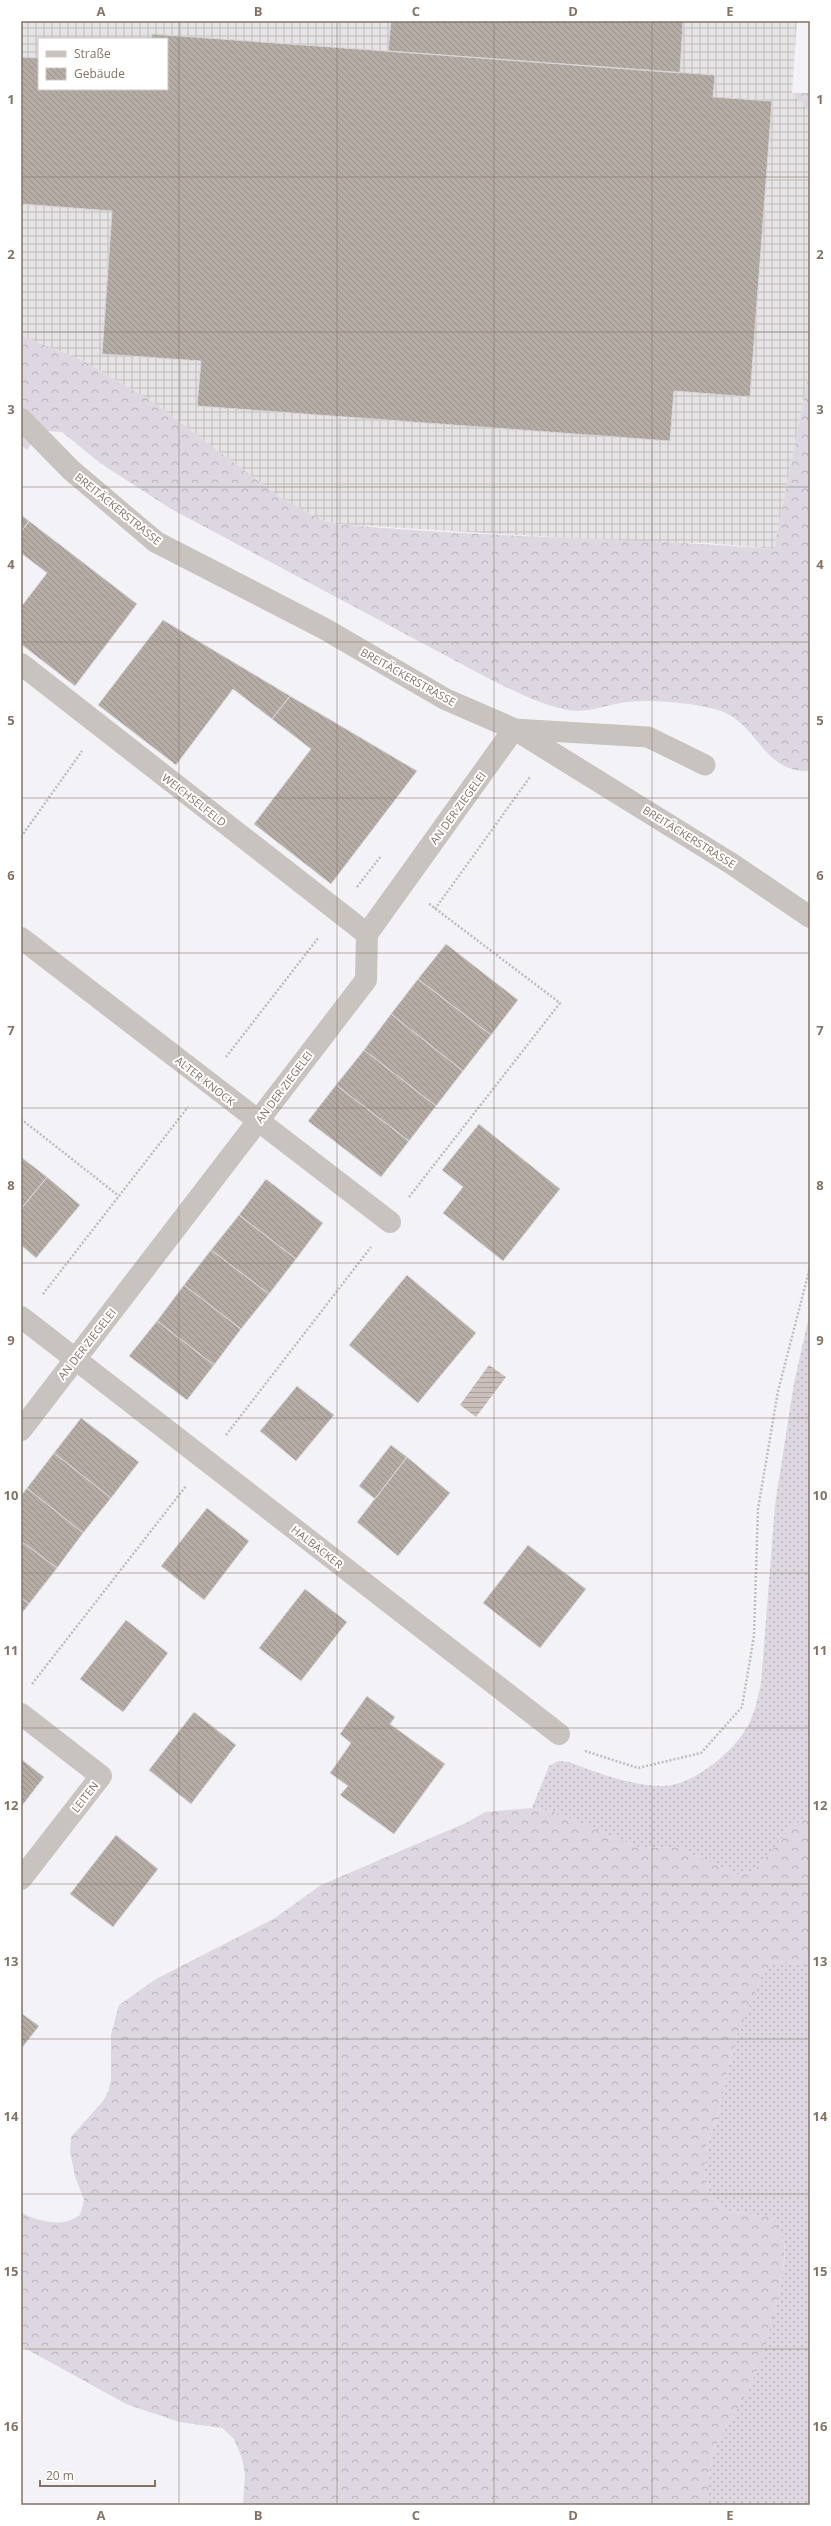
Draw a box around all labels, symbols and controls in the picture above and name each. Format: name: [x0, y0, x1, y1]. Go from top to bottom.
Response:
text: A: [97, 2, 106, 20]
text: B: [254, 2, 263, 20]
text: C: [412, 2, 420, 20]
text: D: [568, 2, 578, 20]
text: E: [726, 2, 734, 20]
legend: [38, 38, 168, 90]
text: Straße: [74, 45, 111, 62]
text: Gebäude: [74, 65, 125, 82]
text: 1: [7, 90, 15, 108]
text: 1: [816, 90, 824, 108]
text: 2: [7, 245, 15, 263]
text: 2: [816, 245, 824, 263]
text: 3: [7, 400, 15, 418]
text: 3: [816, 400, 824, 418]
street label: BREITÄCKERSTRASSE: [72, 469, 164, 548]
text: 4: [7, 555, 15, 573]
text: 4: [816, 555, 824, 573]
street label: BREITÄCKERSTRASSE: [358, 644, 459, 709]
text: 5: [7, 711, 15, 729]
text: 5: [816, 711, 824, 729]
street label: AN DER ZIEGELEI: [426, 768, 489, 847]
street label: WEICHSELFELD: [159, 770, 230, 829]
street label: BREITÄCKERSTRASSE: [640, 802, 738, 871]
text: 6: [7, 866, 15, 884]
text: 6: [816, 866, 824, 884]
text: 7: [7, 1021, 15, 1039]
text: 7: [816, 1021, 824, 1039]
street label: AN DER ZIEGELEI: [252, 1048, 316, 1126]
street label: ALTER KNOCK: [172, 1053, 238, 1109]
text: 8: [7, 1176, 15, 1194]
text: 8: [816, 1176, 824, 1194]
street label: AN DER ZIEGELEI: [54, 1305, 119, 1382]
text: 9: [7, 1331, 15, 1349]
text: 9: [816, 1331, 824, 1349]
text: 10: [4, 1486, 18, 1504]
text: 10: [813, 1486, 827, 1504]
street label: HALBÄCKER: [288, 1522, 346, 1572]
text: 11: [4, 1641, 18, 1659]
text: 11: [813, 1641, 827, 1659]
street label: LEITEN: [68, 1778, 101, 1815]
text: 12: [4, 1796, 19, 1814]
text: 12: [813, 1796, 828, 1814]
text: 13: [4, 1952, 18, 1970]
text: 13: [813, 1952, 827, 1970]
text: 14: [4, 2107, 19, 2125]
text: 14: [813, 2107, 828, 2125]
text: 15: [4, 2262, 18, 2280]
text: 15: [813, 2262, 827, 2280]
text: 16: [4, 2417, 19, 2435]
text: 16: [813, 2417, 828, 2435]
scale bar: [40, 2462, 155, 2488]
text: 20 m: [46, 2467, 74, 2484]
text: A: [97, 2506, 106, 2524]
text: B: [254, 2506, 263, 2524]
text: C: [412, 2506, 420, 2524]
text: D: [568, 2506, 578, 2524]
text: E: [726, 2506, 734, 2524]

